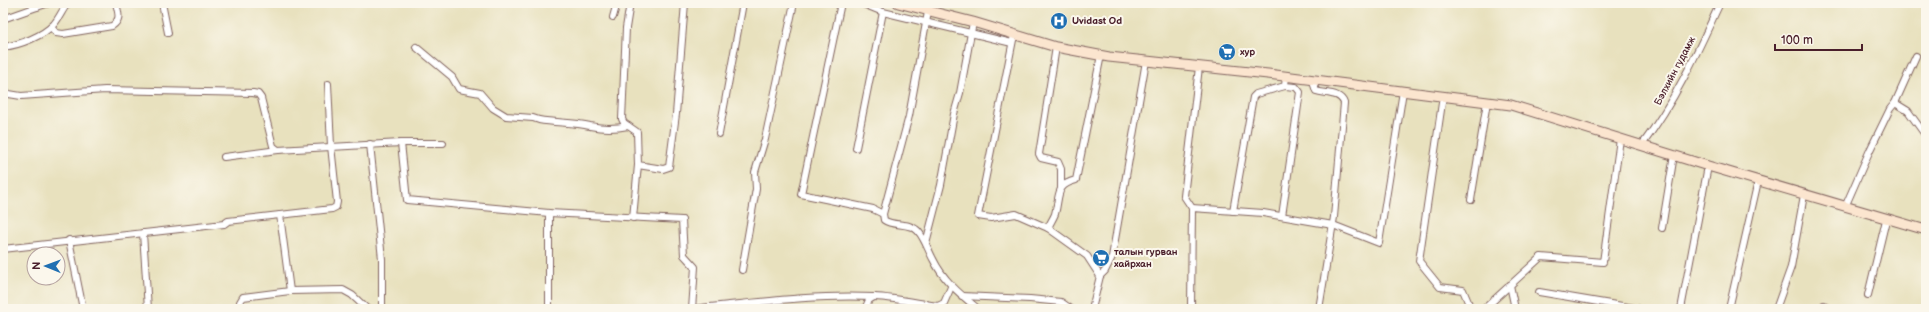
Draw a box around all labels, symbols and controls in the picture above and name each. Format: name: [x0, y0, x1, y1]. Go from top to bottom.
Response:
hospital icon: Uvidast Od: [1049, 11, 1069, 31]
place label: Uvidast Od: [1072, 15, 1122, 27]
scale bar: [1775, 26, 1862, 52]
text: 100 m: [1781, 33, 1813, 48]
street label: Бэлхийн гудамж: [1652, 35, 1698, 107]
supermarket icon: хур: [1217, 42, 1237, 62]
place label: хур: [1240, 46, 1255, 58]
north arrow: [26, 246, 66, 286]
place label: талын гурван хайрхан: [1114, 246, 1178, 270]
supermarket icon: талын гурван хайрхан: [1091, 248, 1111, 268]
text: N: [30, 262, 43, 270]

